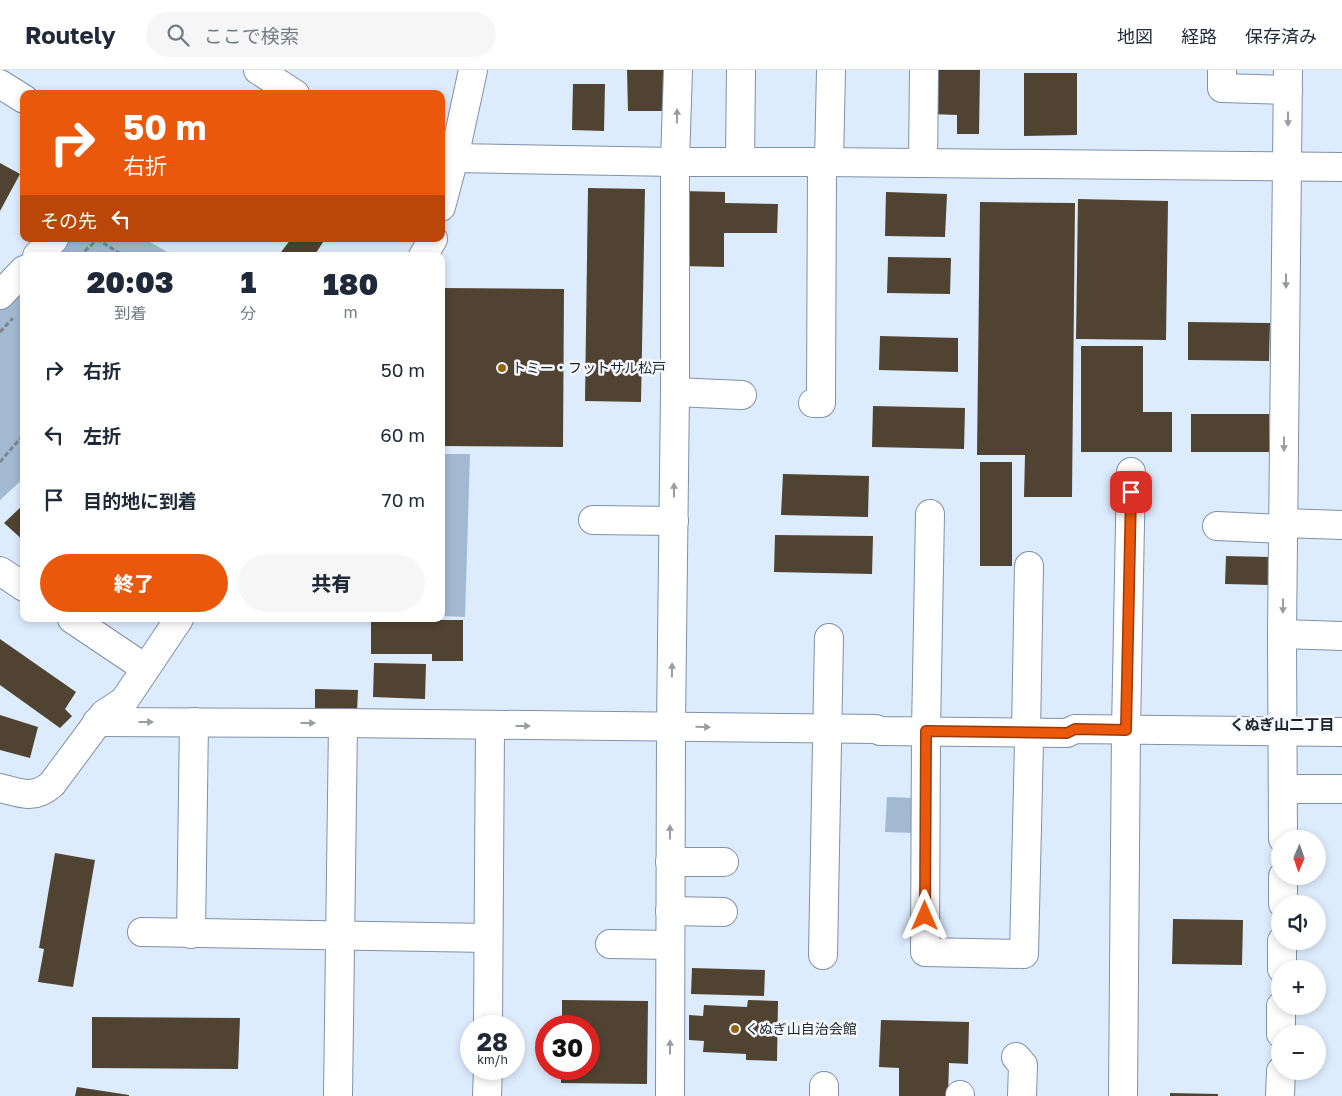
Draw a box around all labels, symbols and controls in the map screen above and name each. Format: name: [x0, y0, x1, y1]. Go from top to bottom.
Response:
search box: [146, 12, 496, 57]
text: Routely: [25, 20, 116, 49]
icon: search: [164, 21, 192, 49]
text: ここで検索: [204, 24, 299, 47]
text: 地図: [1117, 25, 1153, 47]
text: 経路: [1181, 25, 1217, 47]
text: 保存済み: [1245, 25, 1317, 47]
text: 50 m: [123, 106, 206, 148]
one-way arrow: [673, 108, 681, 124]
icon: right: [40, 110, 105, 175]
one-way arrow: [1284, 111, 1292, 127]
text: 右折: [123, 152, 167, 179]
icon: left: [107, 205, 135, 233]
text: その先: [40, 209, 97, 232]
text: 20:03: [87, 264, 174, 300]
text: 1: [240, 264, 256, 300]
text: 180: [323, 266, 378, 302]
one-way arrow: [1282, 273, 1290, 289]
text: m: [344, 302, 358, 322]
text: 到着: [114, 303, 146, 323]
text: 分: [240, 303, 256, 323]
icon: right: [40, 356, 68, 384]
text: 50 m: [381, 358, 425, 381]
text: 右折: [83, 359, 121, 382]
place label: トミー・フットサル松戸: [512, 359, 666, 376]
marker: トミー・フットサル松戸: [496, 362, 508, 374]
icon: left: [40, 421, 68, 449]
text: 60 m: [380, 423, 425, 446]
text: 左折: [83, 424, 121, 447]
one-way arrow: [1280, 436, 1288, 452]
pin: [1110, 471, 1152, 513]
icon: arrive: [1117, 478, 1145, 506]
one-way arrow: [670, 482, 678, 498]
icon: arrive: [40, 486, 68, 514]
text: 70 m: [382, 488, 425, 511]
text: 目的地に到着: [83, 489, 197, 512]
button: 終了: [40, 554, 228, 612]
button: 共有: [238, 554, 425, 612]
one-way arrow: [1279, 598, 1287, 614]
one-way arrow: [668, 662, 676, 678]
district label: くぬぎ山二丁目: [1230, 715, 1334, 733]
one-way arrow: [138, 718, 154, 726]
one-way arrow: [300, 719, 316, 727]
one-way arrow: [515, 722, 531, 730]
one-way arrow: [695, 723, 711, 731]
one-way arrow: [666, 824, 674, 840]
north arrow: [1271, 830, 1326, 885]
map controls: [1271, 830, 1326, 1080]
position arrow: [898, 889, 950, 941]
button: sound: [1271, 895, 1326, 950]
button: +: [1271, 960, 1326, 1015]
speed limit sign: 30: [535, 1015, 600, 1080]
place label: くぬぎ山自治会館: [745, 1020, 857, 1037]
marker: くぬぎ山自治会館: [729, 1023, 741, 1035]
button: −: [1271, 1025, 1326, 1080]
text: 28: [477, 1026, 508, 1057]
one-way arrow: [666, 1039, 674, 1055]
text: km/h: [477, 1052, 508, 1067]

